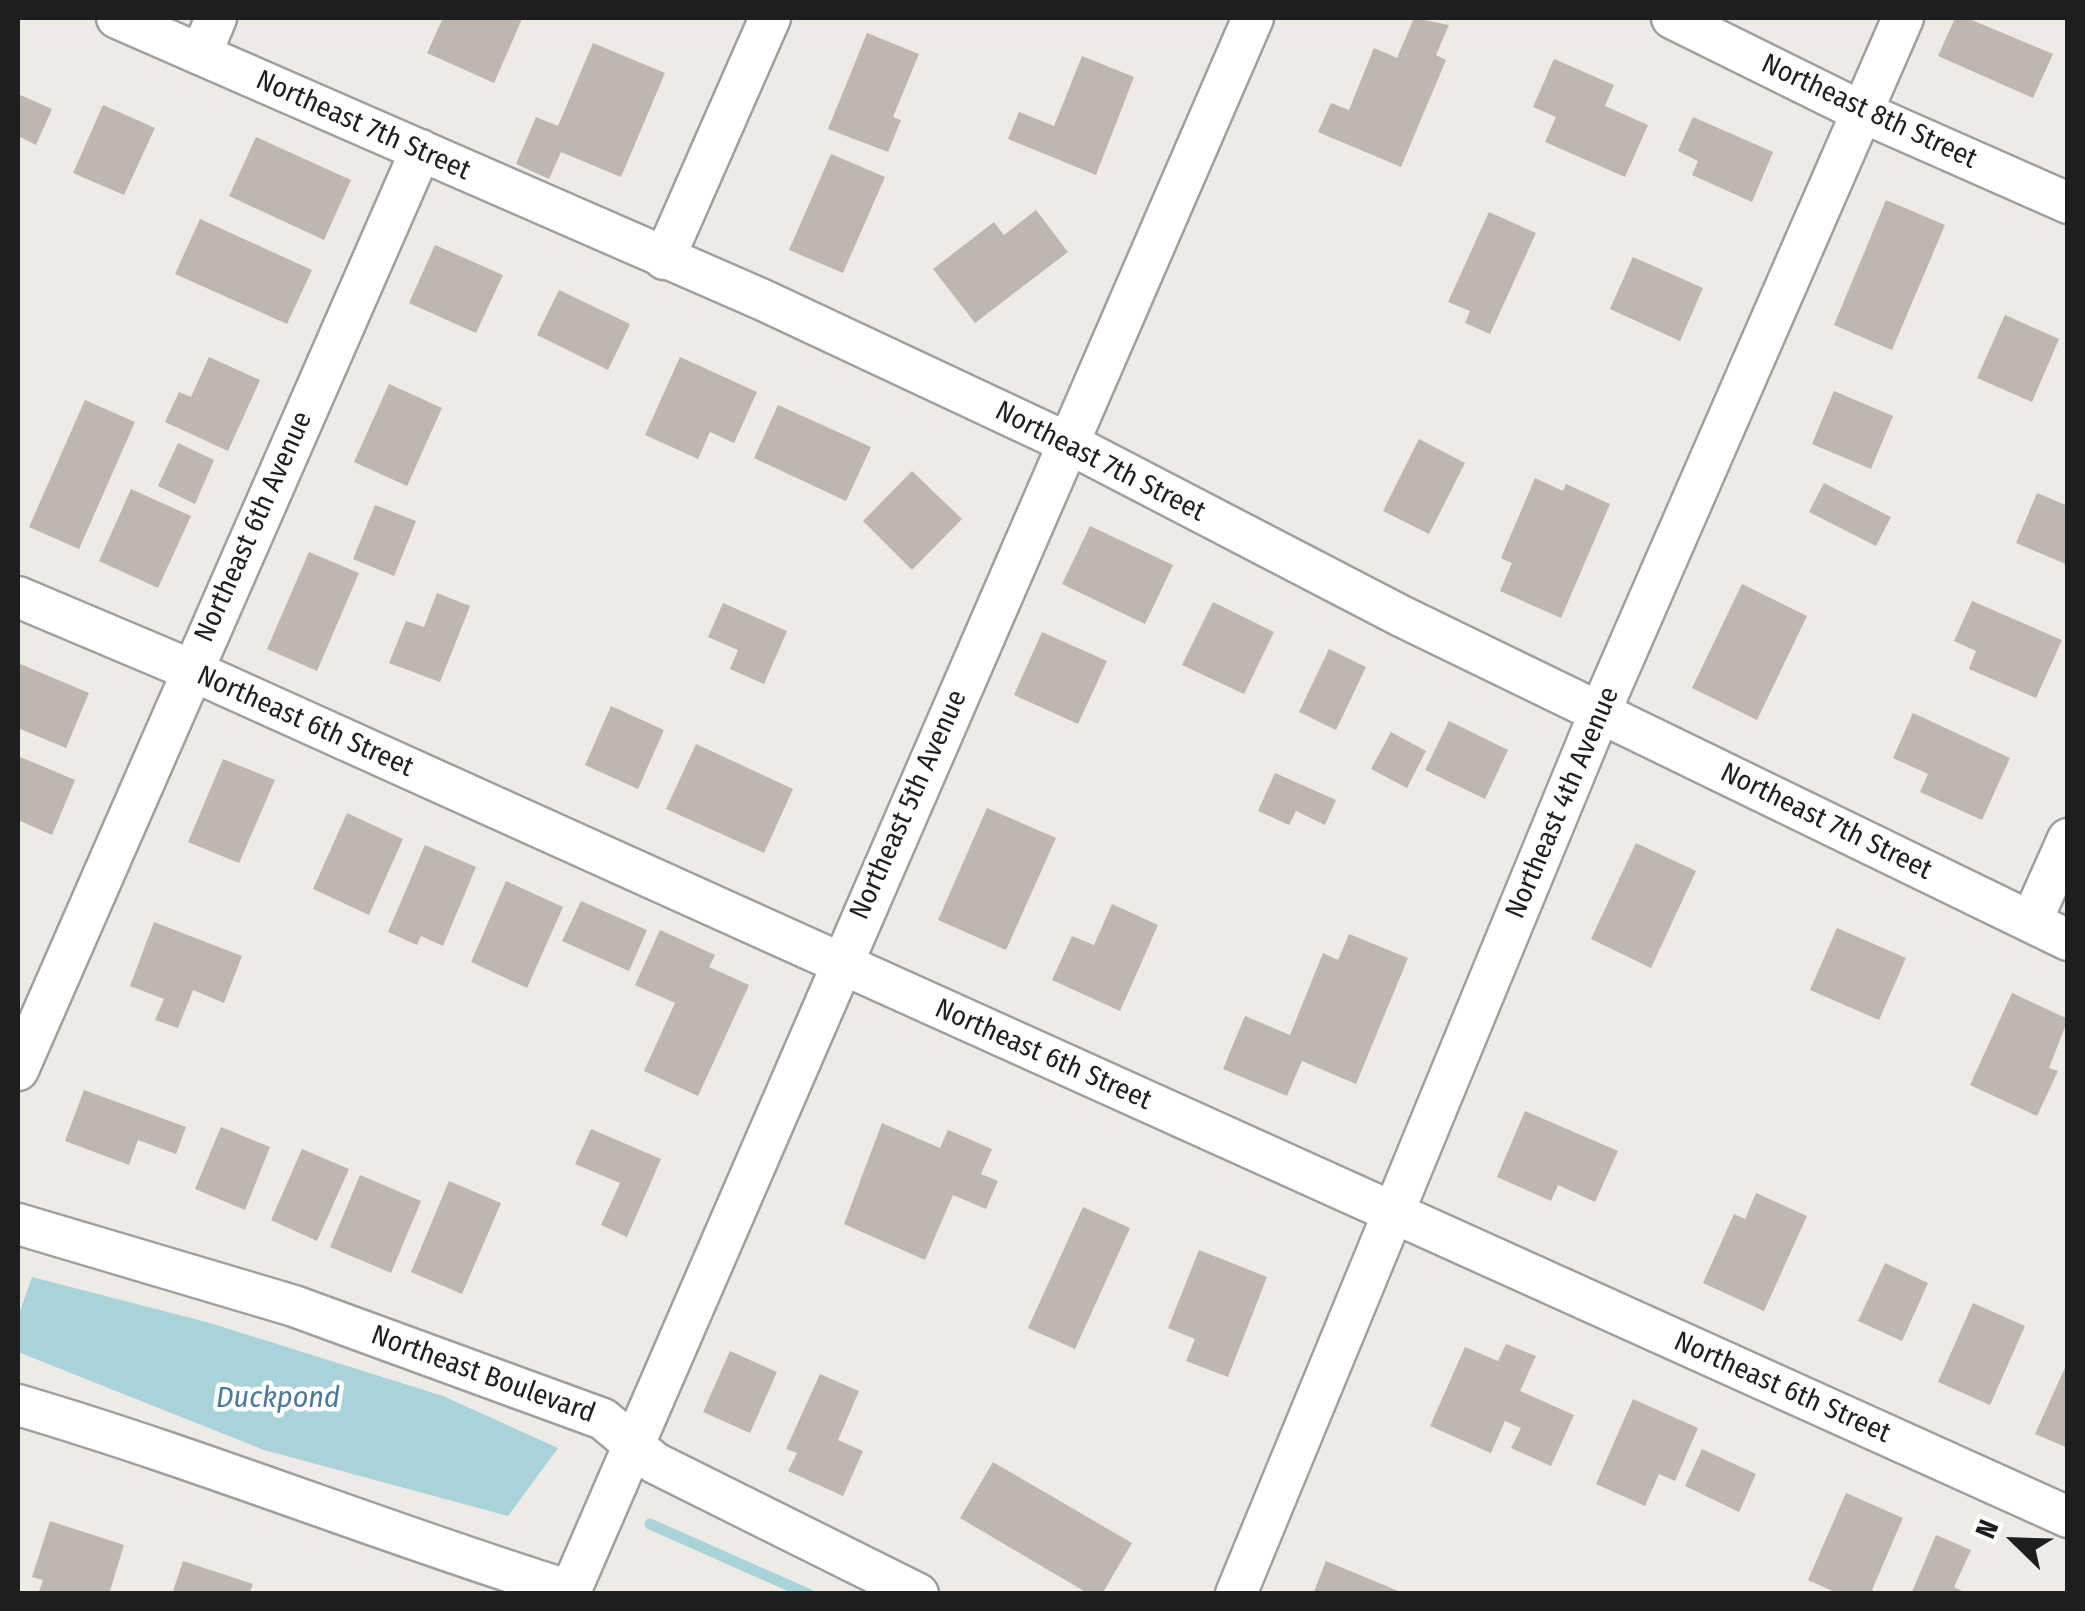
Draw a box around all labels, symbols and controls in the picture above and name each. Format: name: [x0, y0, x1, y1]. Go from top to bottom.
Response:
street label: Northeast 8th Street: [1756, 47, 1982, 177]
street label: Northeast 7th Street: [251, 64, 475, 188]
street label: Northeast 7th Street: [990, 395, 1210, 529]
street label: Northeast 6th Avenue: [188, 407, 320, 647]
street label: Northeast 6th Street: [192, 659, 418, 785]
street label: Northeast 4th Avenue: [1499, 682, 1627, 924]
street label: Northeast 5th Avenue: [843, 685, 975, 925]
street label: Northeast 7th Street: [1715, 756, 1937, 888]
street label: Northeast 6th Street: [930, 992, 1156, 1118]
street label: Northeast Boulevard: [367, 1319, 599, 1431]
street label: Northeast 6th Street: [1669, 1325, 1895, 1451]
water label: Duckpond: [216, 1381, 340, 1417]
north arrow: [1965, 1491, 2065, 1591]
text: N: [1968, 1515, 2005, 1543]

